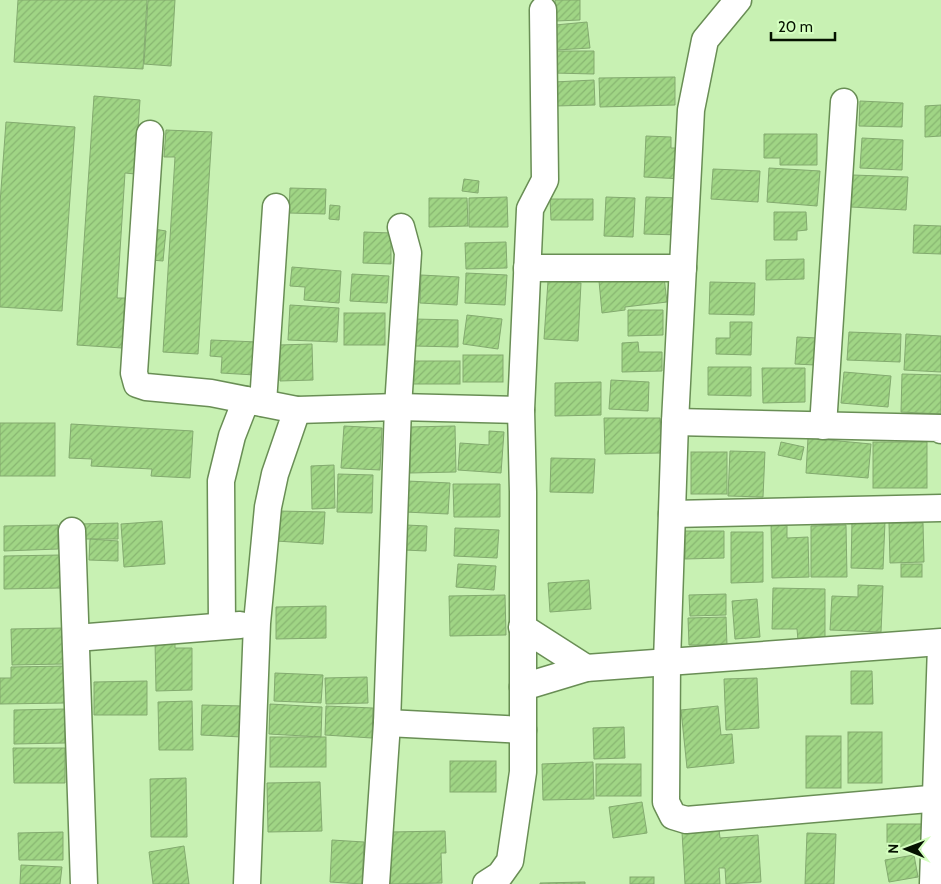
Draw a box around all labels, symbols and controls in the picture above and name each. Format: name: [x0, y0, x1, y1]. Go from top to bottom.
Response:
scale bar: [771, 10, 835, 42]
text: 20 m: [778, 18, 813, 36]
north arrow: [881, 824, 931, 874]
text: N: [884, 844, 902, 854]

